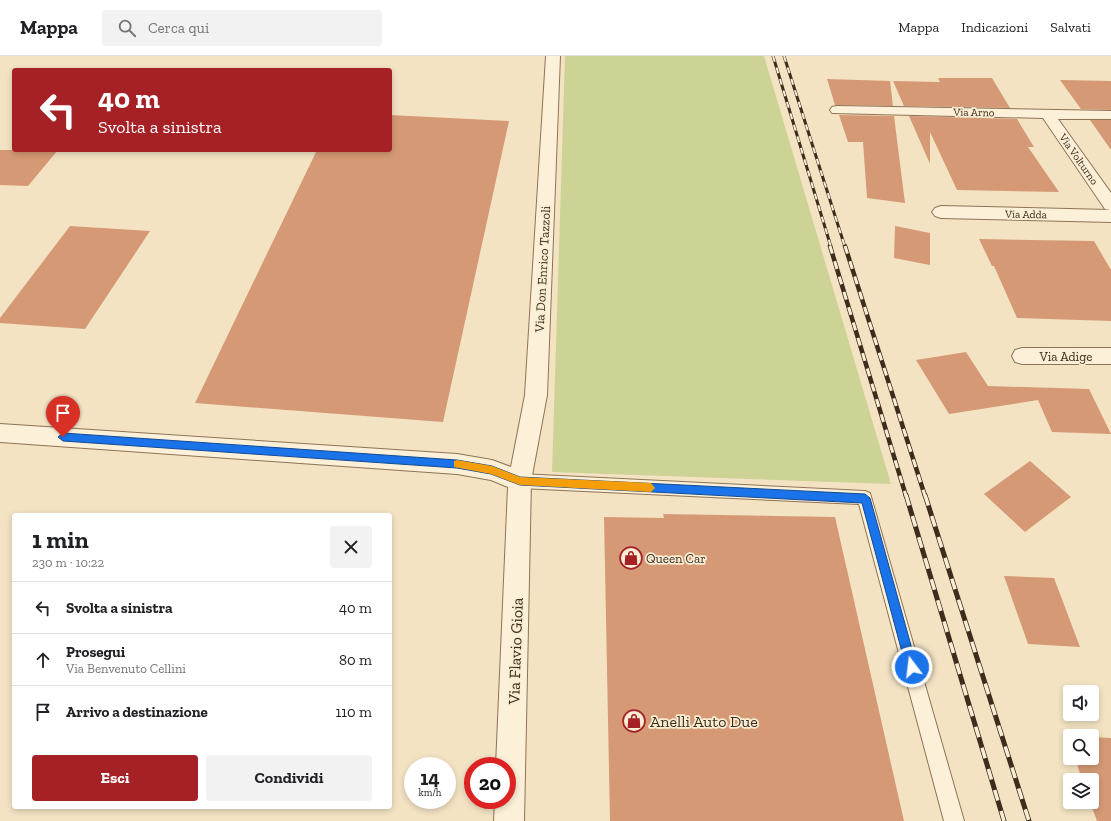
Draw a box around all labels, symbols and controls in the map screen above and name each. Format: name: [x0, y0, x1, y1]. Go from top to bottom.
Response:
search box: [102, 10, 382, 46]
text: Mappa: [20, 16, 78, 39]
icon: search: [116, 17, 138, 39]
text: Cerca qui: [148, 19, 209, 37]
text: Mappa: [898, 19, 939, 36]
text: Indicazioni: [961, 19, 1028, 36]
text: Salvati: [1050, 19, 1091, 36]
text: 40 m: [98, 82, 160, 115]
icon: left: [32, 84, 84, 136]
street label: Via Arno: [952, 106, 995, 119]
text: Svolta a sinistra: [98, 116, 222, 138]
street label: Via Volturno: [1056, 130, 1101, 188]
street label: Via Don Enrico Tazzoli: [532, 205, 553, 334]
street label: Via Adda: [1004, 208, 1048, 221]
street label: Via Adige: [1039, 349, 1092, 364]
pin: [46, 396, 80, 437]
icon: arrive: [52, 402, 74, 424]
text: 1 min: [32, 525, 89, 554]
button: close: [330, 526, 372, 568]
shop icon: Queen Car: [618, 545, 644, 571]
place label: Queen Car: [646, 551, 706, 566]
text: 230 m · 10:22: [32, 555, 104, 570]
icon: left: [32, 597, 54, 619]
street label: Via Flavio Gioia: [504, 597, 527, 706]
text: Svolta a sinistra: [66, 599, 173, 617]
text: 40 m: [339, 599, 372, 617]
text: Prosegui: [66, 643, 125, 661]
position arrow: [891, 646, 933, 688]
icon: ahead: [32, 649, 54, 671]
text: 80 m: [339, 651, 372, 669]
text: Via Benvenuto Cellini: [66, 661, 186, 676]
map controls: [1063, 685, 1099, 809]
button: sound: [1063, 685, 1099, 721]
icon: arrive: [32, 701, 54, 723]
text: Arrivo a destinazione: [66, 703, 208, 721]
text: 110 m: [335, 703, 372, 721]
shop icon: Anelli Auto Due: [621, 708, 647, 734]
place label: Anelli Auto Due: [650, 712, 758, 731]
button: search: [1063, 729, 1099, 765]
button: Esci: [32, 755, 198, 801]
button: Condividi: [206, 755, 372, 801]
speed limit sign: 20: [464, 757, 516, 809]
text: 14: [420, 766, 440, 790]
button: layers: [1063, 773, 1099, 809]
text: km/h: [419, 787, 441, 799]

